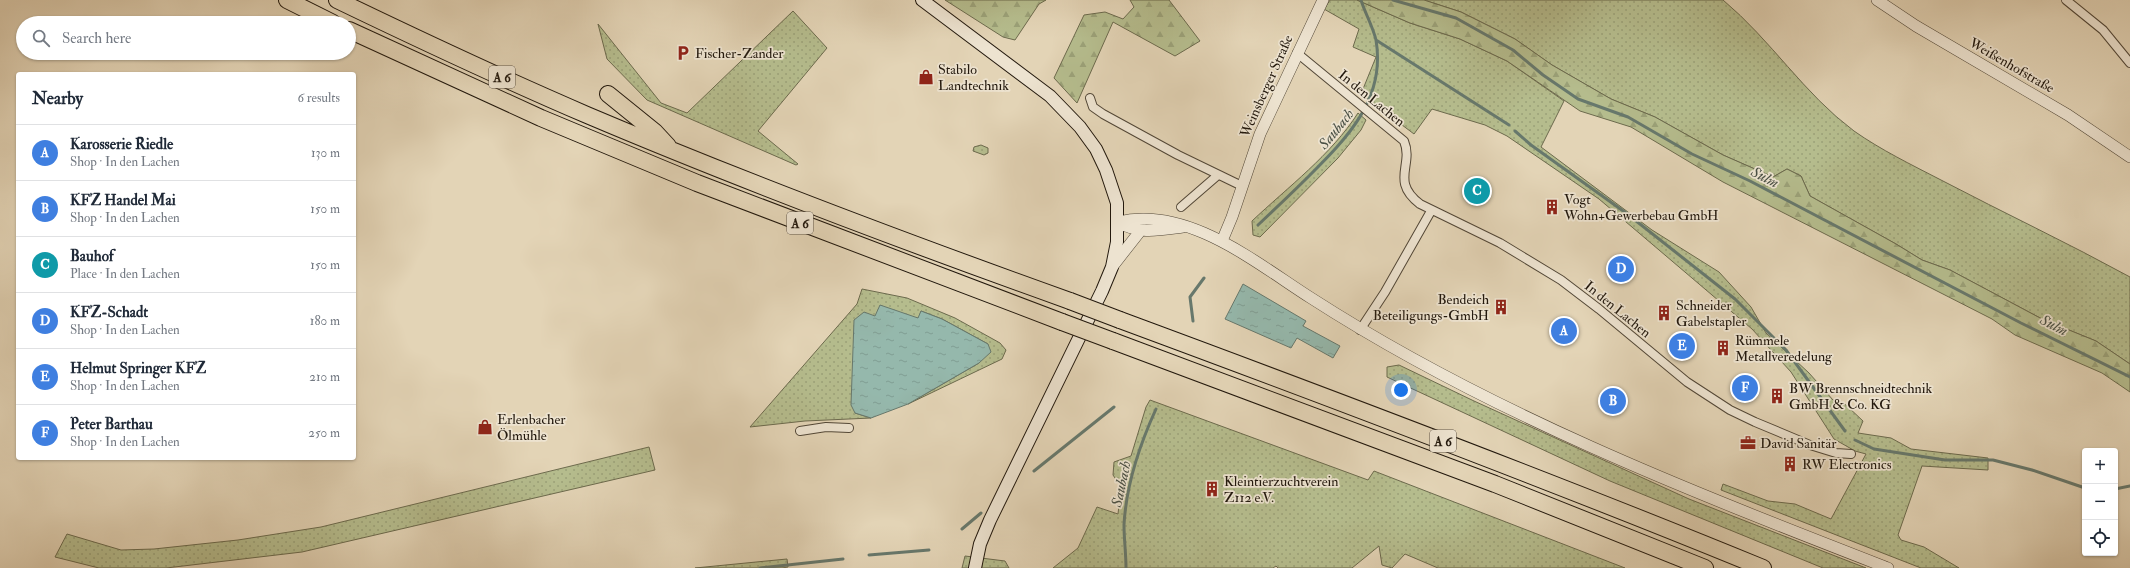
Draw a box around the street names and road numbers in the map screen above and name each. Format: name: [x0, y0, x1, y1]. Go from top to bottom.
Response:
street label: Weinsberger Straße: [1236, 32, 1297, 141]
street label: Weißenhofstraße: [1965, 34, 2057, 97]
road number: A 6: [489, 66, 515, 88]
street label: In den Lachen: [1335, 66, 1408, 130]
road number: A 6: [787, 212, 813, 234]
street label: In den Lachen: [1581, 277, 1654, 341]
road number: A 6: [1430, 430, 1456, 452]

